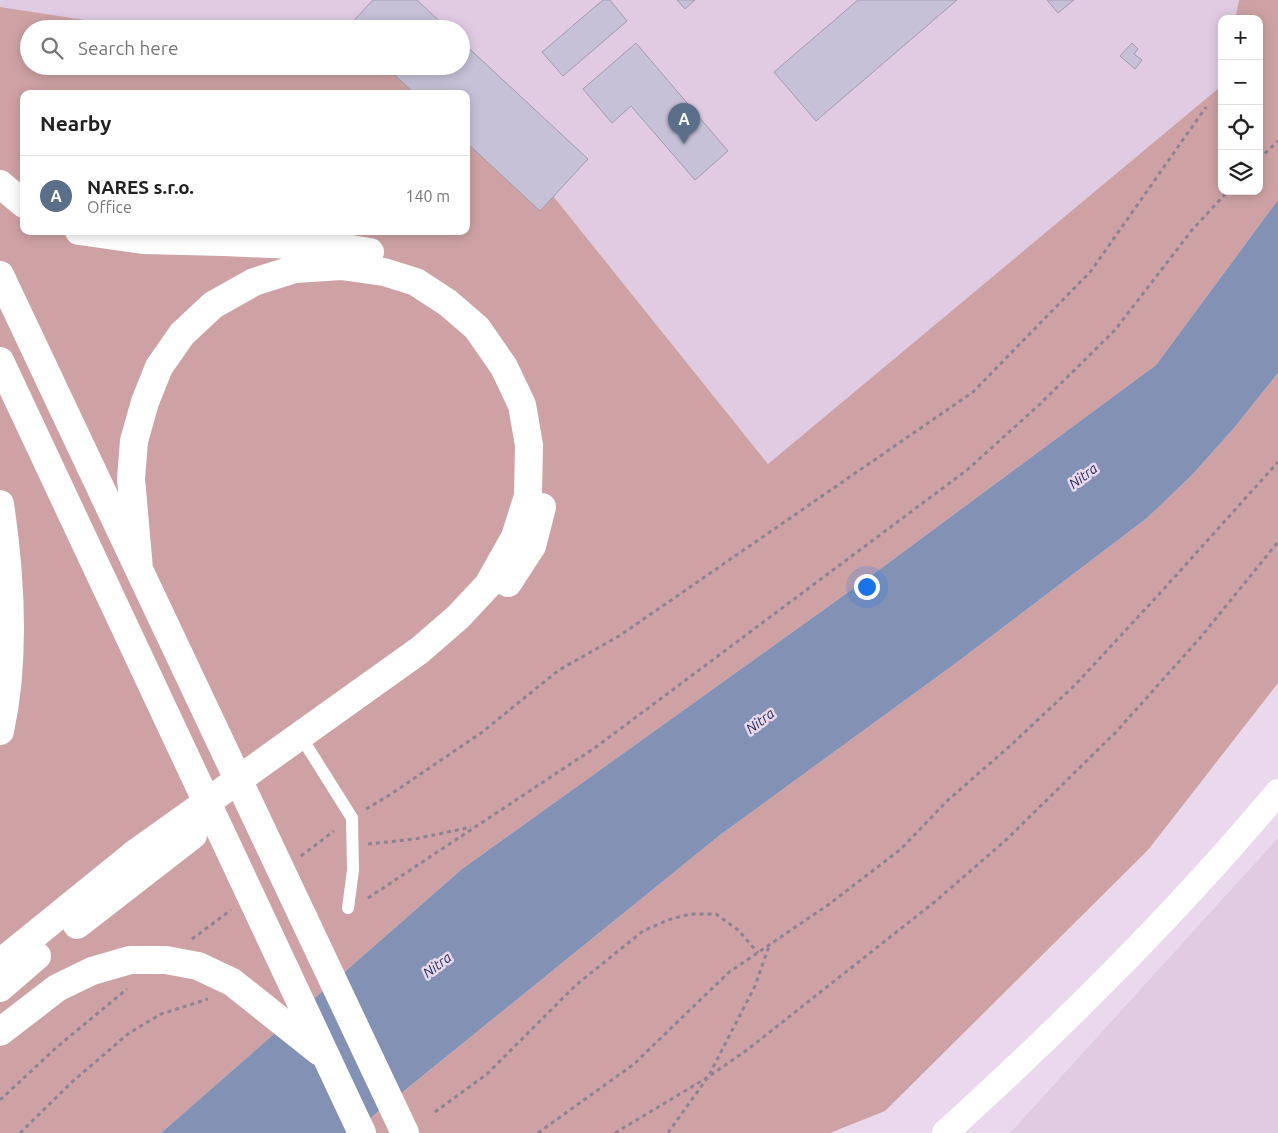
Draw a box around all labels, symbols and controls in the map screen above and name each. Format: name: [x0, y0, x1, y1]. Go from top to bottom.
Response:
map controls: [1218, 15, 1263, 195]
button: +: [1218, 15, 1263, 60]
search box: [20, 20, 470, 75]
icon: search: [38, 34, 66, 62]
text: Search here: [78, 37, 178, 59]
button: −: [1218, 60, 1263, 105]
pin: A: [668, 103, 700, 144]
button: locate: [1218, 105, 1263, 150]
text: Nearby: [40, 111, 111, 135]
button: layers: [1218, 150, 1263, 195]
text: NARES s.r.o.: [87, 176, 194, 198]
text: A: [50, 187, 62, 205]
text: 140 m: [405, 187, 450, 205]
text: Office: [87, 198, 132, 216]
water label: Nitra: [1066, 460, 1101, 492]
your location: [854, 574, 880, 600]
water label: Nitra: [743, 705, 778, 737]
water label: Nitra: [420, 949, 455, 981]

